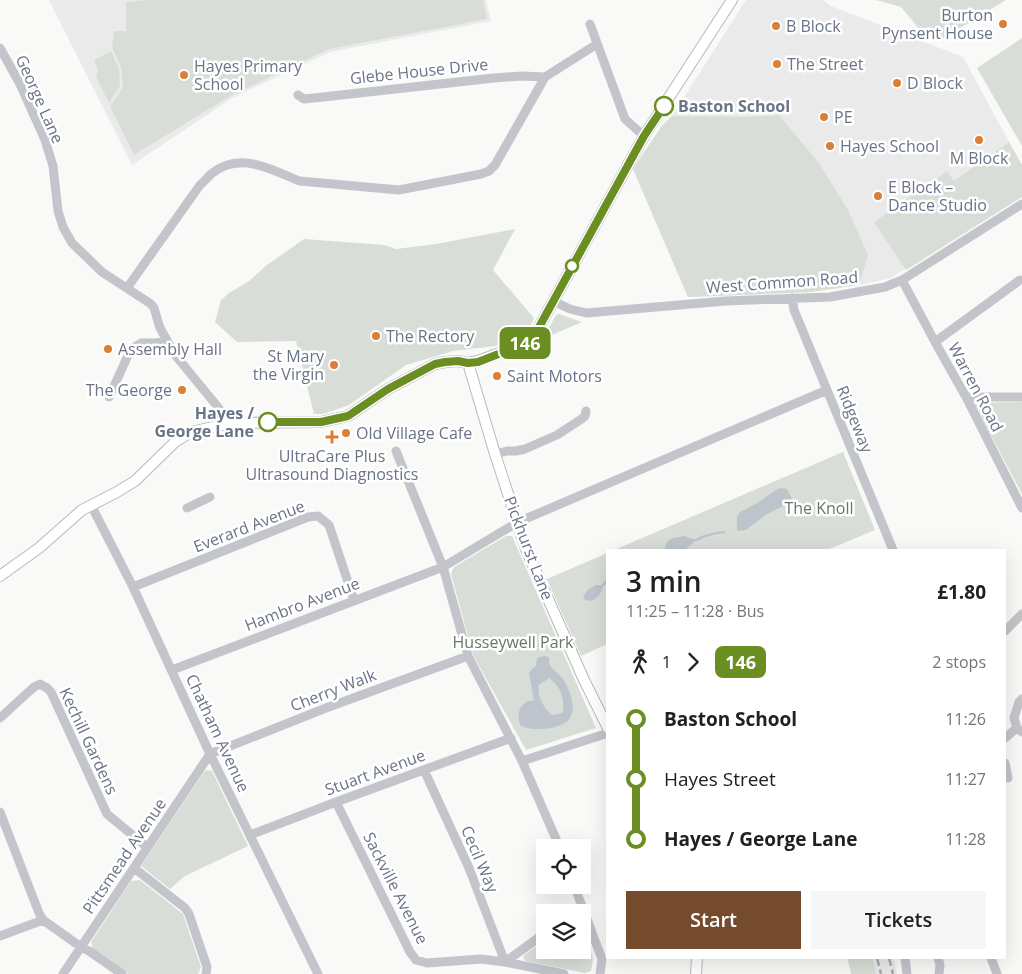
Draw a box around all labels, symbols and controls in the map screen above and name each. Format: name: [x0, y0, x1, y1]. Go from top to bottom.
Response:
place label: Burton Pynsent House: [881, 4, 993, 44]
place label: B Block: [786, 15, 841, 37]
marker: Burton Pynsent House: [997, 18, 1009, 30]
marker: B Block: [770, 20, 782, 32]
street label: George Lane: [11, 51, 69, 147]
street label: Glebe House Drive: [349, 53, 489, 89]
place label: The Street: [787, 53, 864, 75]
place label: Hayes Primary School: [194, 55, 303, 95]
marker: The Street: [771, 58, 783, 70]
marker: Hayes Primary School: [178, 69, 190, 81]
place label: D Block: [907, 72, 963, 94]
marker: D Block: [891, 77, 903, 89]
place label: Baston School: [678, 95, 790, 117]
marker: Baston School: [654, 96, 674, 116]
place label: PE: [834, 106, 853, 128]
marker: PE: [818, 111, 830, 123]
marker: M Block: [973, 134, 985, 146]
place label: Hayes School: [840, 135, 939, 157]
marker: Hayes School: [824, 140, 836, 152]
place label: M Block: [950, 147, 1009, 169]
place label: E Block – Dance Studio: [888, 176, 987, 216]
marker: E Block – Dance Studio: [872, 190, 884, 202]
unlabelled marker: [565, 259, 579, 273]
street label: West Common Road: [705, 266, 859, 298]
place label: The Rectory: [386, 325, 475, 347]
line badge: 146: [496, 327, 554, 359]
marker: The Rectory: [370, 330, 382, 342]
text: 146: [510, 331, 540, 355]
place label: Assembly Hall: [118, 338, 222, 360]
street label: Warren Road: [943, 339, 1009, 435]
marker: Assembly Hall: [102, 343, 114, 355]
place label: St Mary the Virgin: [253, 345, 325, 385]
marker: St Mary the Virgin: [328, 359, 340, 371]
place label: Saint Motors: [507, 365, 602, 387]
marker: Saint Motors: [491, 370, 503, 382]
place label: The George: [86, 379, 172, 401]
street label: Ridgeway: [832, 382, 879, 457]
marker: The George: [176, 384, 188, 396]
place label: Hayes / George Lane: [154, 402, 254, 442]
marker: Hayes / George Lane: [258, 412, 278, 432]
place label: Old Village Cafe: [356, 422, 472, 444]
marker: Old Village Cafe: [340, 427, 352, 439]
marker: UltraCare Plus Ultrasound Diagnostics: [325, 430, 339, 444]
place label: UltraCare Plus Ultrasound Diagnostics: [246, 445, 418, 485]
street label: Pickhurst Lane: [499, 493, 559, 603]
street label: Everard Avenue: [190, 495, 308, 557]
park label: The Knoll: [784, 497, 854, 519]
text: 3 min: [626, 562, 702, 600]
street label: Hambro Avenue: [241, 572, 363, 636]
text: £1.80: [937, 579, 986, 605]
text: 11:25 – 11:28 · Bus: [626, 600, 764, 622]
park label: Husseywell Park: [453, 631, 574, 653]
icon: walk: [626, 648, 654, 676]
icon: forward: [679, 648, 707, 676]
text: 146: [725, 650, 756, 674]
text: 1: [662, 651, 671, 673]
text: 2 stops: [932, 651, 986, 673]
street label: Cherry Walk: [287, 663, 380, 716]
street label: Chatham Avenue: [181, 670, 255, 796]
street label: Kechill Gardens: [55, 684, 123, 798]
text: Baston School: [664, 706, 797, 732]
text: 11:26: [945, 708, 986, 730]
street label: Stuart Avenue: [322, 744, 428, 800]
text: Hayes Street: [664, 766, 776, 792]
text: 11:27: [945, 768, 986, 790]
street label: Pittsmead Avenue: [77, 794, 171, 918]
street label: Cecil Way: [456, 822, 504, 897]
text: Hayes / George Lane: [664, 826, 857, 852]
street label: Sackville Avenue: [358, 828, 434, 948]
text: 11:28: [945, 828, 986, 850]
map controls: [536, 839, 591, 959]
button: locate: [536, 839, 591, 894]
button: Start: [626, 891, 801, 949]
button: Tickets: [811, 891, 986, 949]
button: layers: [536, 904, 591, 959]

